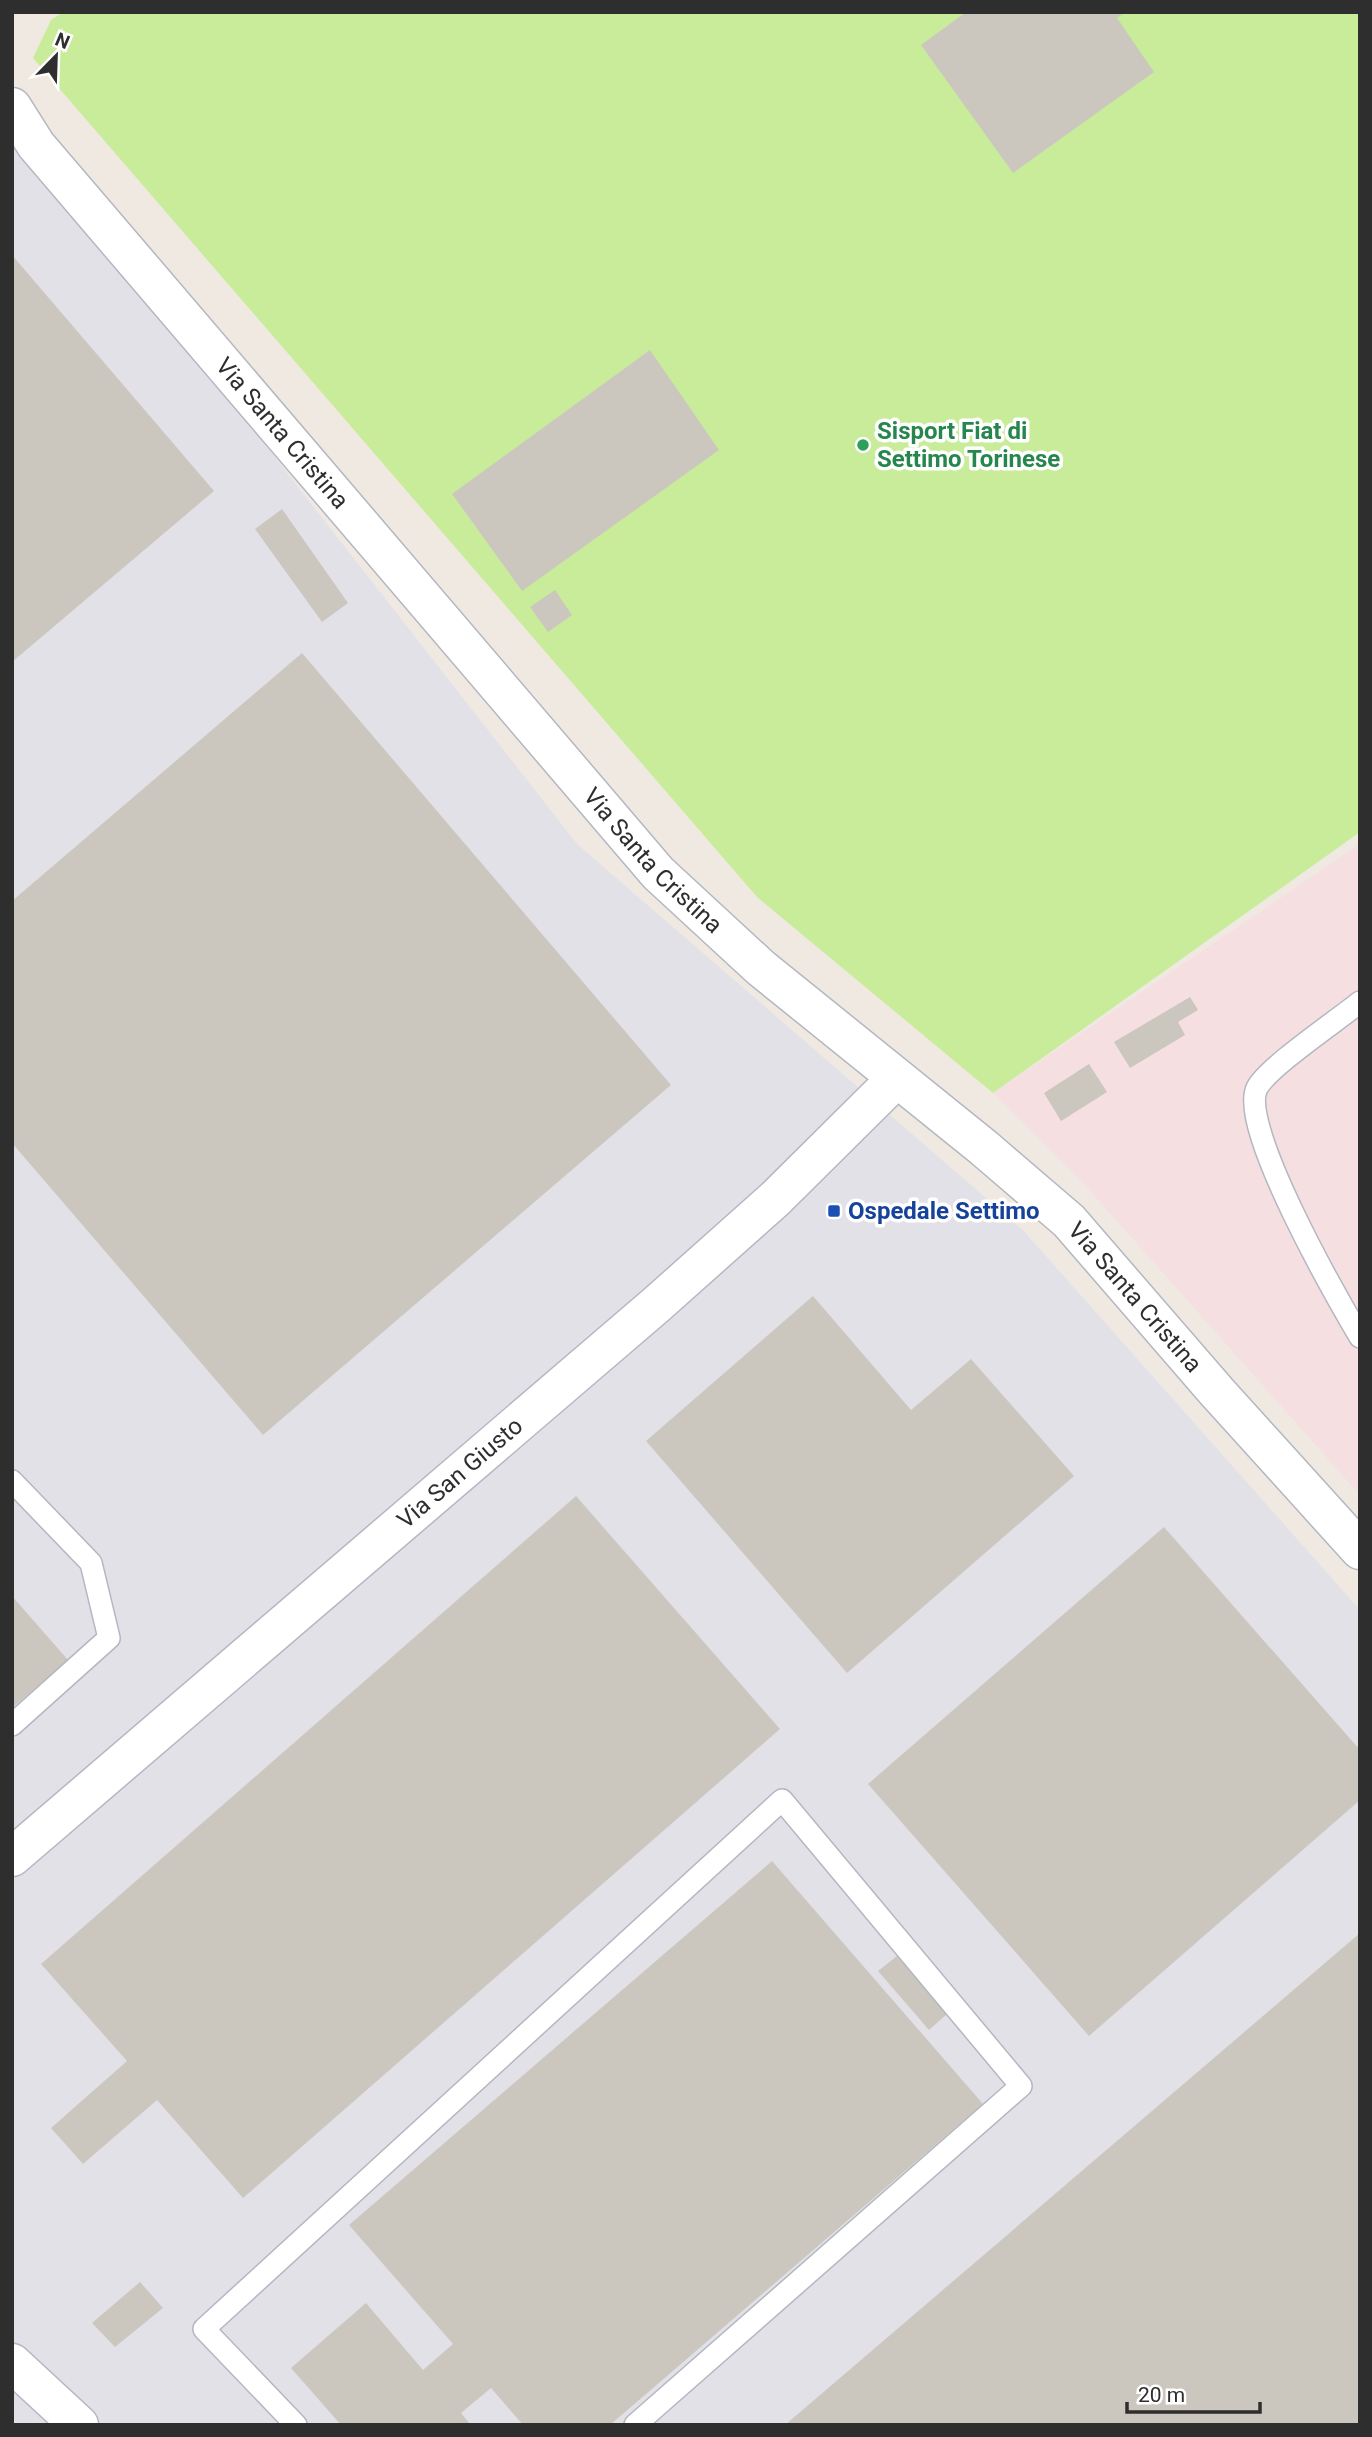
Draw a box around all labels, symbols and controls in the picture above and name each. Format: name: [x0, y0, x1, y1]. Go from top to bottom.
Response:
north arrow: [21, 21, 91, 91]
text: N: [52, 28, 73, 54]
street label: Via Santa Cristina: [210, 352, 354, 514]
place label: Sisport Fiat di Settimo Torinese: [877, 417, 1060, 473]
marker: Sisport Fiat di Settimo Torinese: [855, 437, 871, 453]
street label: Via Santa Cristina: [578, 782, 728, 939]
place label: Ospedale Settimo: [848, 1197, 1040, 1225]
marker: Ospedale Settimo: [826, 1203, 842, 1219]
street label: Via Santa Cristina: [1062, 1216, 1208, 1378]
street label: Via San Giusto: [392, 1412, 528, 1534]
scale bar: [1127, 2370, 1260, 2414]
text: 20 m: [1138, 2383, 1185, 2407]

